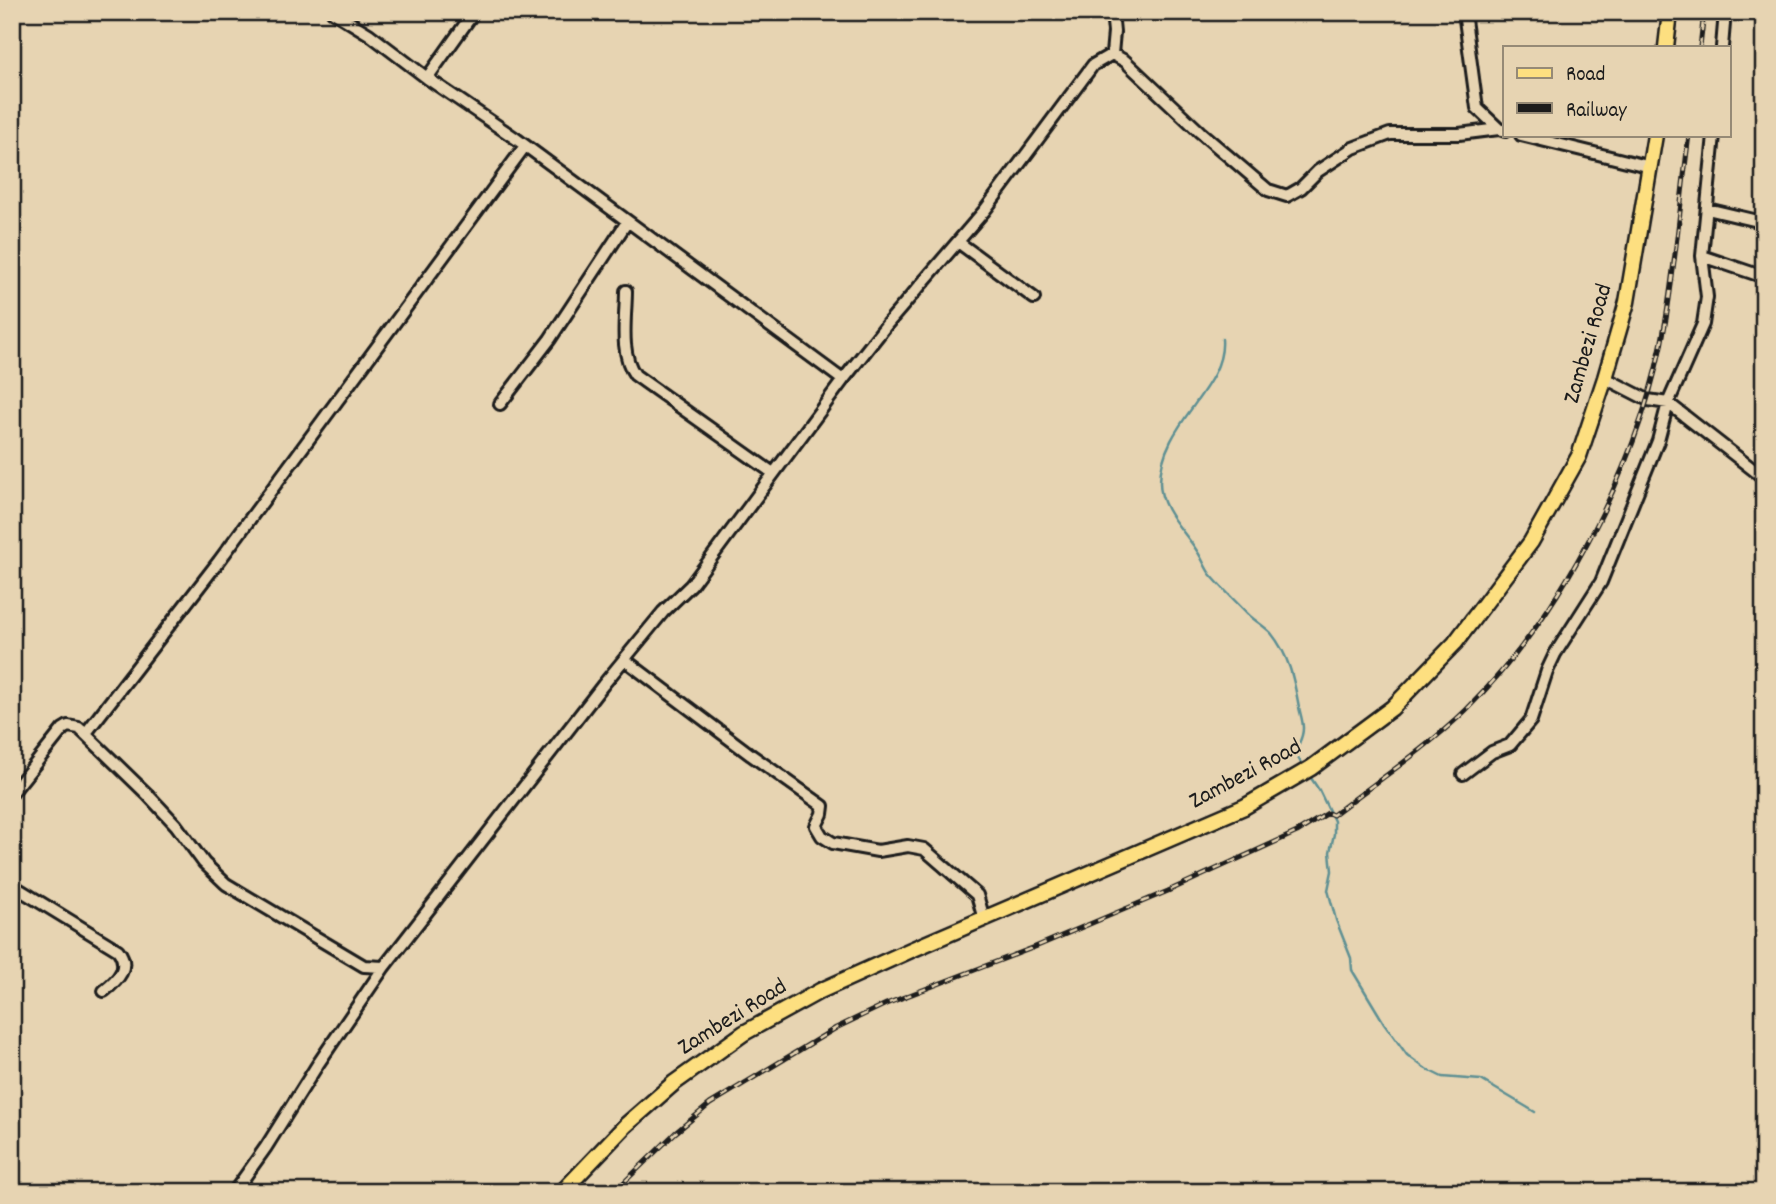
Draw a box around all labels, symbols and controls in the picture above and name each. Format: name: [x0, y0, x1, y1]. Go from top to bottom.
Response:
legend: [1503, 46, 1730, 136]
text: Road: [1566, 61, 1605, 91]
text: Railway: [1566, 97, 1627, 127]
street label: Zambezi Road: [1556, 280, 1622, 408]
street label: Zambezi Road: [1184, 731, 1308, 819]
street label: Zambezi Road: [672, 971, 794, 1065]

